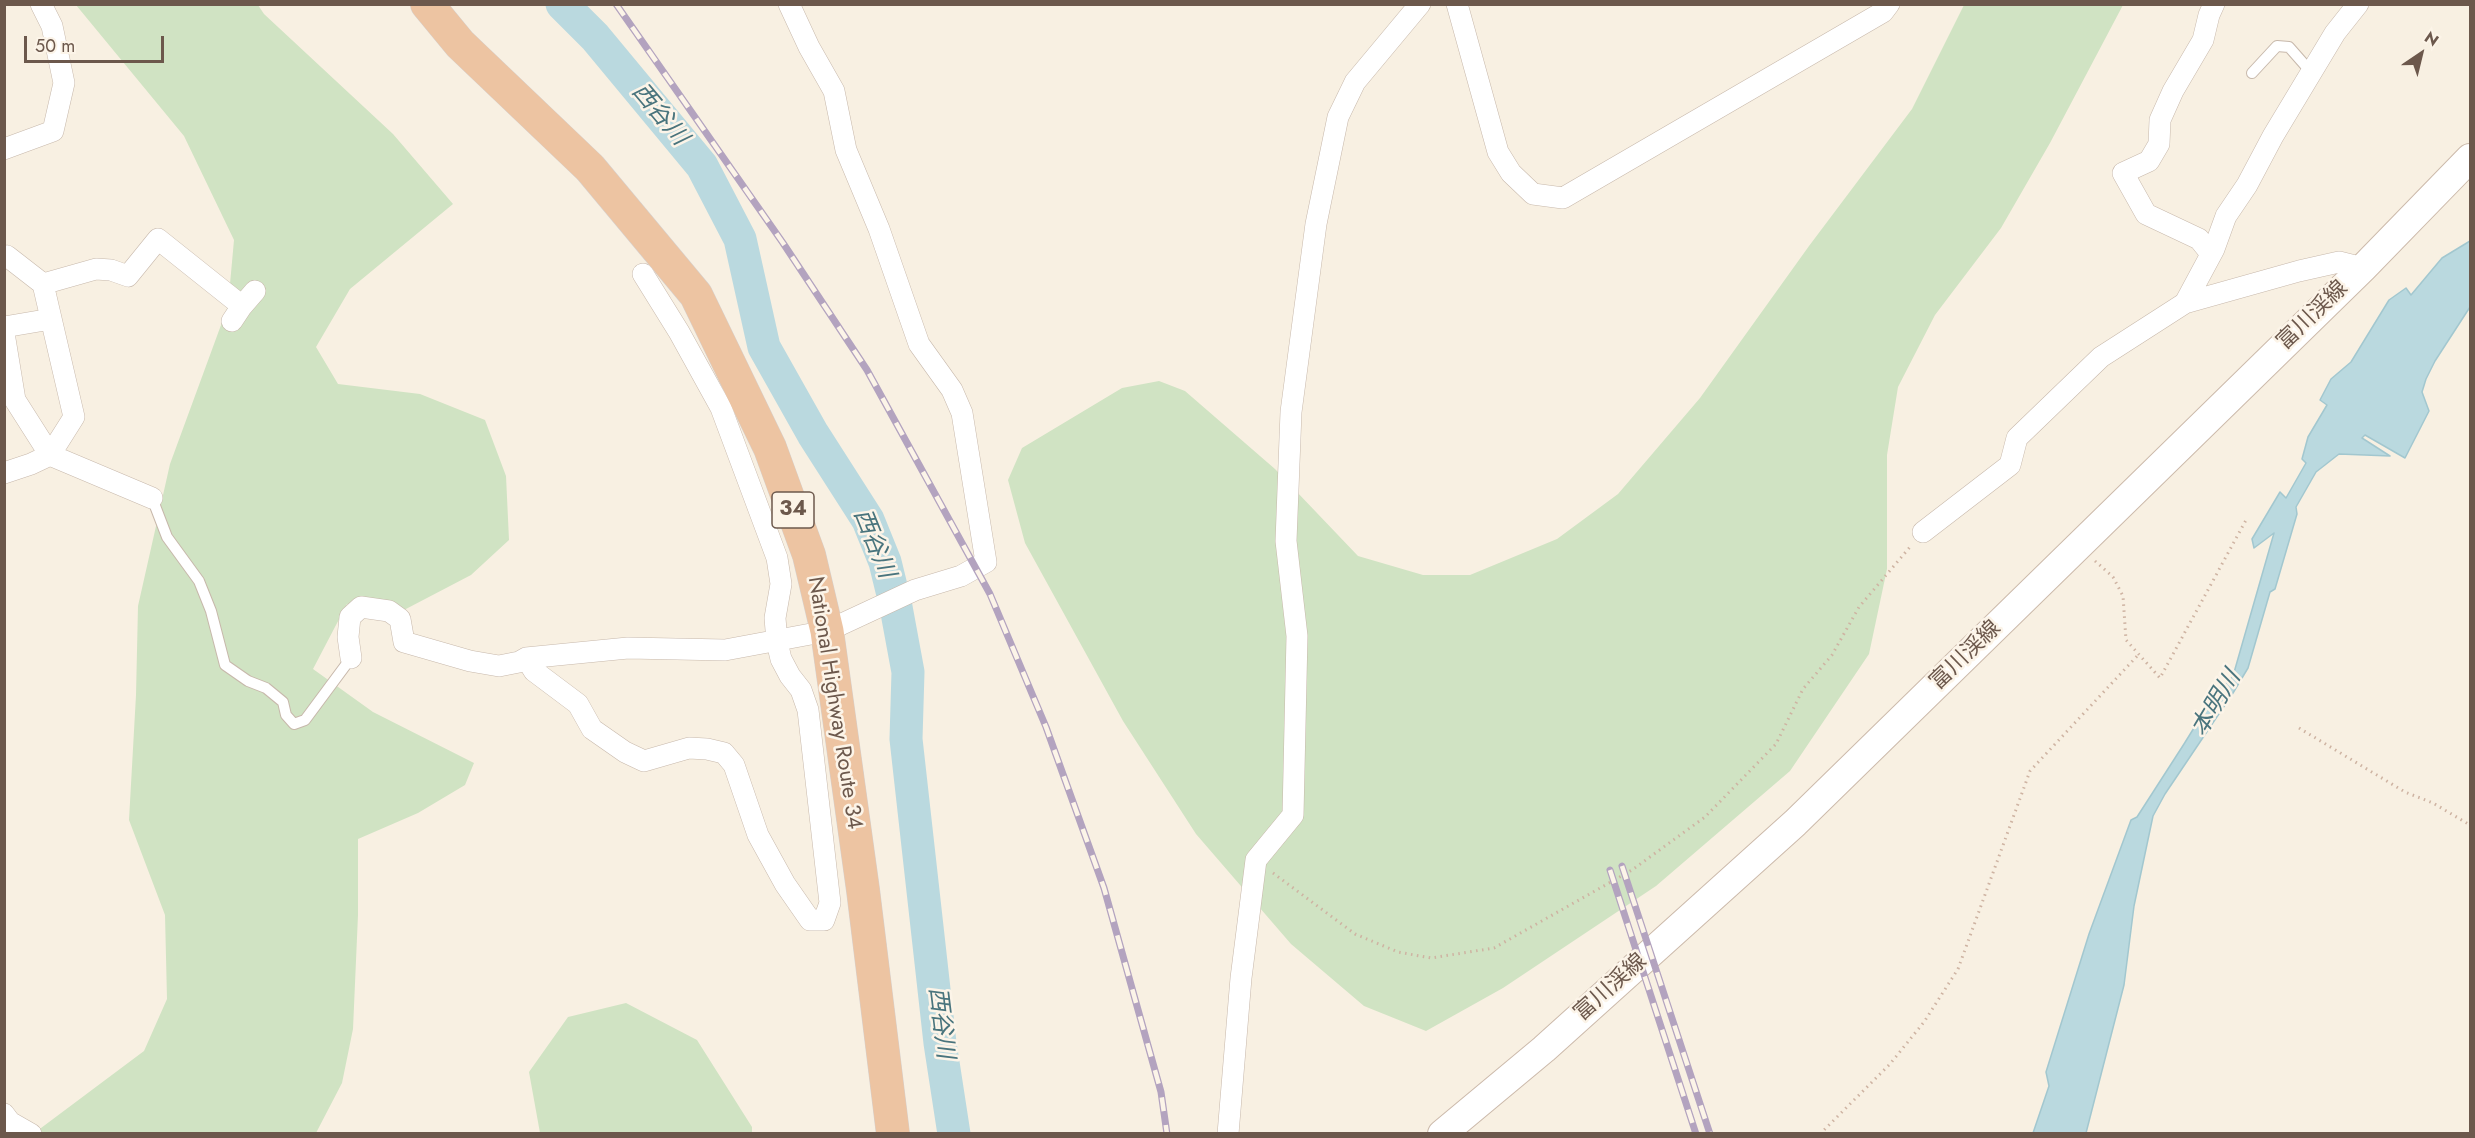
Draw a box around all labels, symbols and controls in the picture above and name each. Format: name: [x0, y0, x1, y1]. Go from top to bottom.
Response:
scale bar: [27, 24, 166, 62]
north arrow: [2391, 24, 2451, 84]
text: N: [2420, 26, 2443, 52]
text: 50 m: [35, 33, 75, 59]
water label: 西谷川: [625, 78, 693, 152]
street label: 富川渓線: [2272, 276, 2354, 356]
road number: 34: [772, 492, 814, 528]
water label: 西谷川: [846, 505, 900, 583]
street label: National Highway Route 34: [801, 575, 867, 831]
street label: 富川渓線: [1925, 616, 2007, 696]
water label: 本明川: [2186, 666, 2248, 742]
street label: 富川渓線: [1569, 949, 1653, 1027]
water label: 西谷川: [921, 986, 959, 1060]

